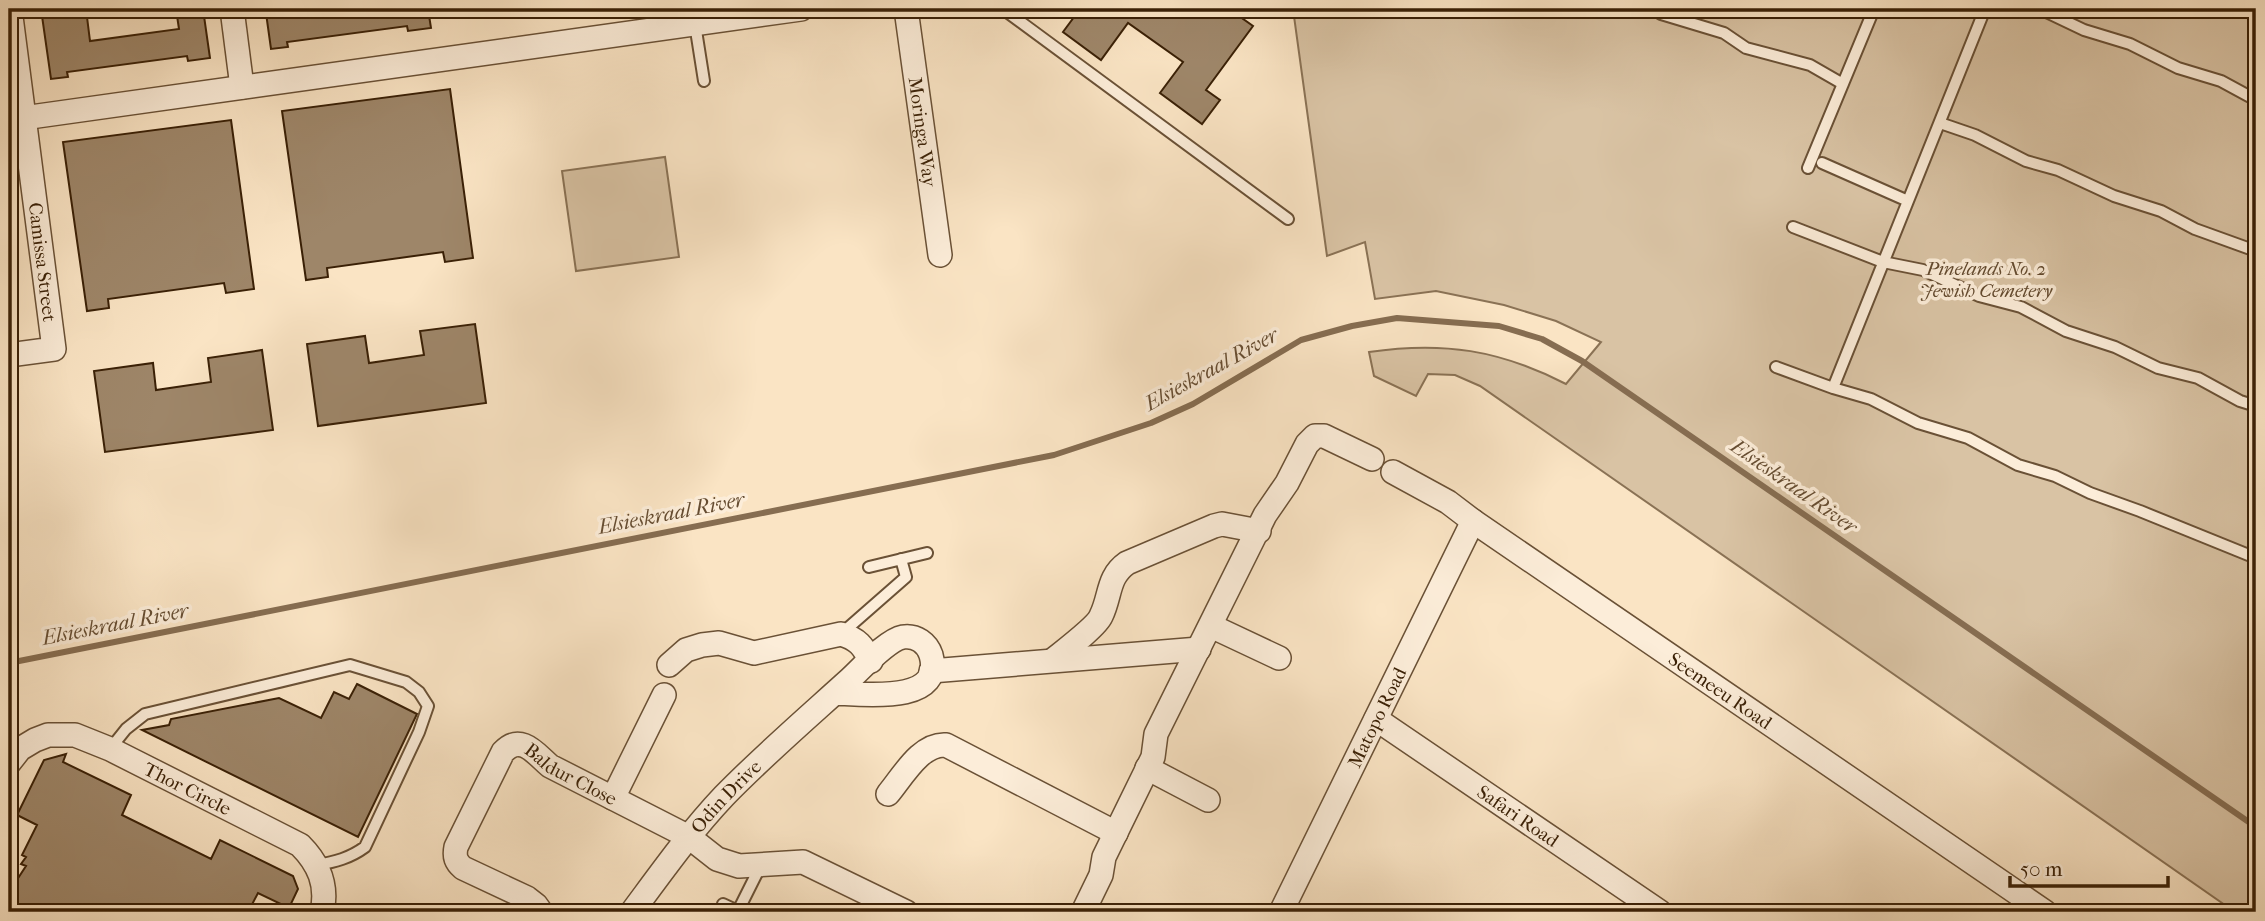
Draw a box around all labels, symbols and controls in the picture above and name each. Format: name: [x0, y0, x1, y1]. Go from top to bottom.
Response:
street label: Moringa Way: [904, 76, 941, 189]
street label: Camissa Street: [24, 201, 60, 323]
park label: Pinelands No. 2 Jewish Cemetery: [1920, 258, 2053, 302]
water label: Elsieskraal River: [1138, 322, 1283, 416]
water label: Elsieskraal River: [1725, 432, 1863, 539]
water label: Elsieskraal River: [594, 487, 748, 539]
water label: Elsieskraal River: [38, 598, 192, 650]
street label: Seemeeu Road: [1664, 648, 1776, 734]
street label: Matopo Road: [1344, 663, 1412, 771]
street label: Baldur Close: [520, 739, 620, 810]
street label: Odin Drive: [686, 756, 766, 838]
street label: Thor Circle: [140, 758, 234, 820]
street label: Safari Road: [1473, 781, 1563, 852]
scale bar: [2010, 844, 2167, 888]
text: 50 m: [2020, 857, 2063, 881]

